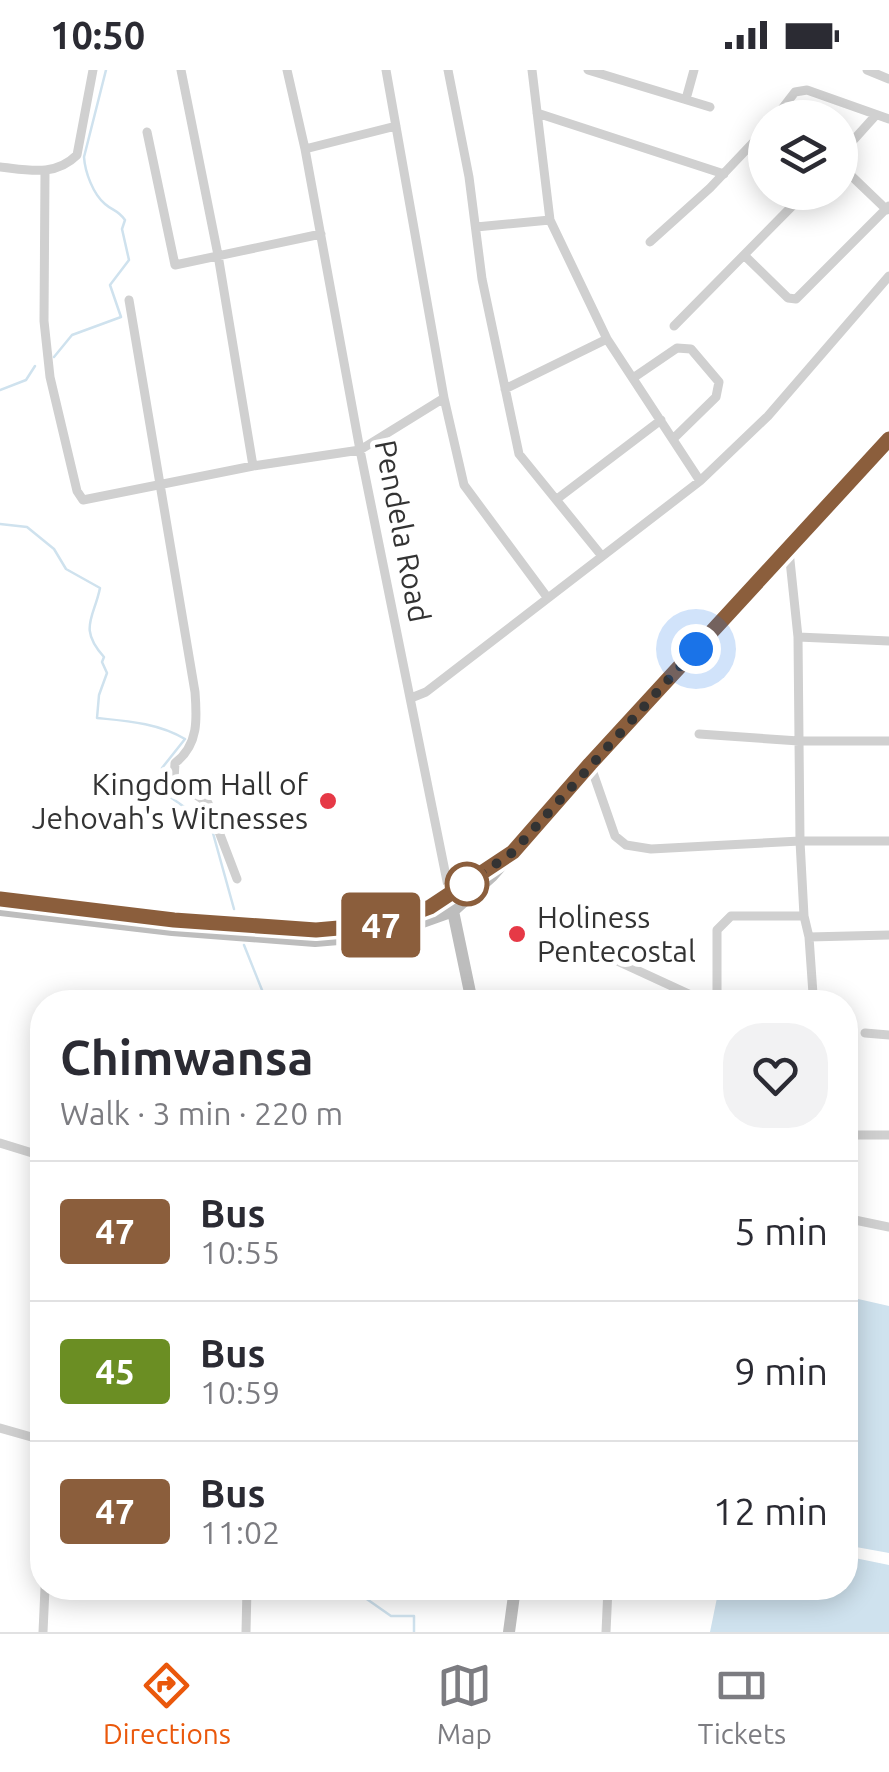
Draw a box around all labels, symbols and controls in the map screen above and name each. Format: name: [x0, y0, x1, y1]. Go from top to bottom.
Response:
text: 10:50: [50, 14, 145, 56]
map controls: [748, 100, 858, 210]
button: layers: [748, 100, 858, 210]
street label: Pendela Road: [369, 437, 437, 625]
your location: [671, 624, 721, 674]
place label: Kingdom Hall of Jehovah's Witnesses: [32, 767, 309, 835]
marker: Kingdom Hall of Jehovah's Witnesses: [317, 790, 339, 812]
unlabelled marker: [446, 863, 488, 905]
line badge: 47: [336, 892, 426, 958]
place label: Holiness Pentecostal: [537, 900, 696, 968]
text: 47: [361, 905, 401, 945]
marker: Holiness Pentecostal: [506, 923, 528, 945]
button: heart: [723, 1023, 828, 1128]
text: Chimwansa: [60, 1030, 314, 1084]
text: Walk · 3 min · 220 m: [60, 1095, 343, 1131]
text: Bus: [200, 1192, 265, 1234]
text: 5 min: [734, 1210, 828, 1252]
text: 47: [95, 1211, 135, 1251]
text: 10:55: [200, 1234, 280, 1270]
text: Bus: [200, 1332, 265, 1374]
text: 9 min: [734, 1350, 828, 1392]
text: 45: [95, 1351, 135, 1391]
text: 10:59: [200, 1374, 280, 1410]
text: Bus: [200, 1472, 265, 1514]
text: 12 min: [713, 1490, 828, 1532]
text: 47: [95, 1491, 135, 1531]
text: 11:02: [200, 1514, 280, 1550]
tab: Directions: [103, 1658, 231, 1749]
tab: Map: [437, 1658, 492, 1749]
tab: Tickets: [698, 1658, 786, 1749]

